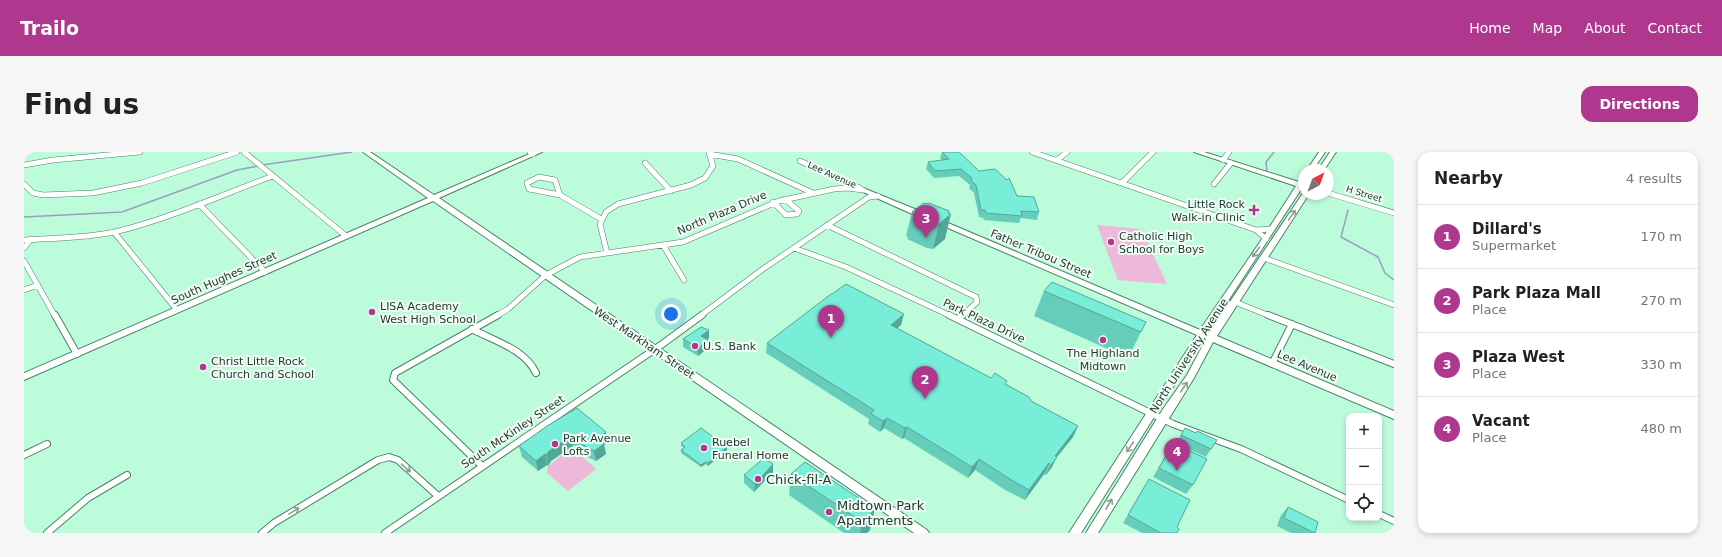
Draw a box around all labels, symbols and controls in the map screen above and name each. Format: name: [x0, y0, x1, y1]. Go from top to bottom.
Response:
text: Trailo: [20, 17, 79, 39]
text: Home: [1469, 20, 1511, 36]
text: Map: [1533, 20, 1562, 36]
text: About: [1584, 20, 1626, 36]
text: Contact: [1648, 20, 1702, 36]
button: Directions: [1581, 86, 1698, 122]
text: Find us: [24, 88, 139, 121]
street label: Lee Avenue: [806, 160, 858, 190]
north arrow: [1298, 164, 1334, 200]
text: Nearby: [1434, 168, 1503, 188]
text: 4 results: [1626, 171, 1682, 186]
street label: H Street: [1345, 184, 1384, 204]
street label: North Plaza Drive: [675, 188, 769, 238]
place label: Little Rock Walk-in Clinic: [1171, 198, 1246, 224]
marker: Little Rock Walk-in Clinic: [1248, 204, 1260, 216]
pin: 3: [913, 205, 939, 238]
one-way arrow: [1288, 209, 1296, 220]
text: Dillard's: [1472, 220, 1542, 238]
street label: Father Tribou Street: [989, 227, 1094, 281]
text: 1: [1442, 229, 1452, 244]
text: 170 m: [1640, 229, 1682, 244]
place label: Catholic High School for Boys: [1119, 230, 1204, 256]
marker: Catholic High School for Boys: [1106, 237, 1116, 247]
text: Supermarket: [1472, 238, 1556, 253]
one-way arrow: [1252, 247, 1260, 258]
street label: South Hughes Street: [169, 249, 279, 307]
text: Park Plaza Mall: [1472, 284, 1601, 302]
text: 2: [1442, 293, 1452, 308]
text: 270 m: [1640, 293, 1682, 308]
street label: Park Plaza Drive: [941, 296, 1027, 346]
street label: North University Avenue: [1147, 296, 1231, 416]
place label: LISA Academy West High School: [380, 300, 476, 326]
text: Place: [1472, 302, 1507, 317]
street label: West Markham Street: [591, 304, 698, 382]
your location: [661, 304, 681, 324]
pin: 1: [818, 305, 844, 338]
marker: LISA Academy West High School: [367, 307, 377, 317]
marker: The Highland Midtown: [1098, 335, 1108, 345]
place label: U.S. Bank: [703, 340, 757, 353]
marker: U.S. Bank: [690, 341, 700, 351]
place label: The Highland Midtown: [1066, 347, 1140, 373]
street label: Lee Avenue: [1275, 348, 1339, 385]
text: Plaza West: [1472, 348, 1565, 366]
place label: Christ Little Rock Church and School: [211, 355, 314, 381]
text: 3: [1442, 357, 1452, 372]
text: 330 m: [1640, 357, 1682, 372]
marker: Christ Little Rock Church and School: [198, 362, 208, 372]
pin: 2: [912, 366, 938, 399]
text: Place: [1472, 366, 1507, 381]
one-way arrow: [1180, 382, 1188, 393]
street label: South McKinley Street: [459, 392, 568, 471]
text: Vacant: [1472, 412, 1530, 430]
map controls: [1346, 413, 1382, 521]
button: +: [1346, 413, 1382, 449]
text: 4: [1442, 421, 1452, 436]
text: 480 m: [1640, 421, 1682, 436]
text: Place: [1472, 430, 1507, 445]
place label: Park Avenue Lofts: [563, 432, 631, 458]
place label: Ruebel Funeral Home: [712, 436, 789, 462]
pin: 4: [1164, 438, 1190, 471]
marker: Park Avenue Lofts: [550, 439, 560, 449]
one-way arrow: [1126, 441, 1134, 452]
marker: Ruebel Funeral Home: [699, 443, 709, 453]
button: −: [1346, 449, 1382, 485]
one-way arrow: [401, 463, 411, 472]
place label: Chick-fil-A: [766, 472, 832, 487]
marker: Chick-fil-A: [753, 474, 763, 484]
button: locate: [1346, 485, 1382, 521]
place label: Midtown Park Apartments: [837, 498, 925, 528]
one-way arrow: [1106, 498, 1114, 510]
one-way arrow: [288, 507, 299, 515]
marker: Midtown Park Apartments: [824, 507, 834, 517]

